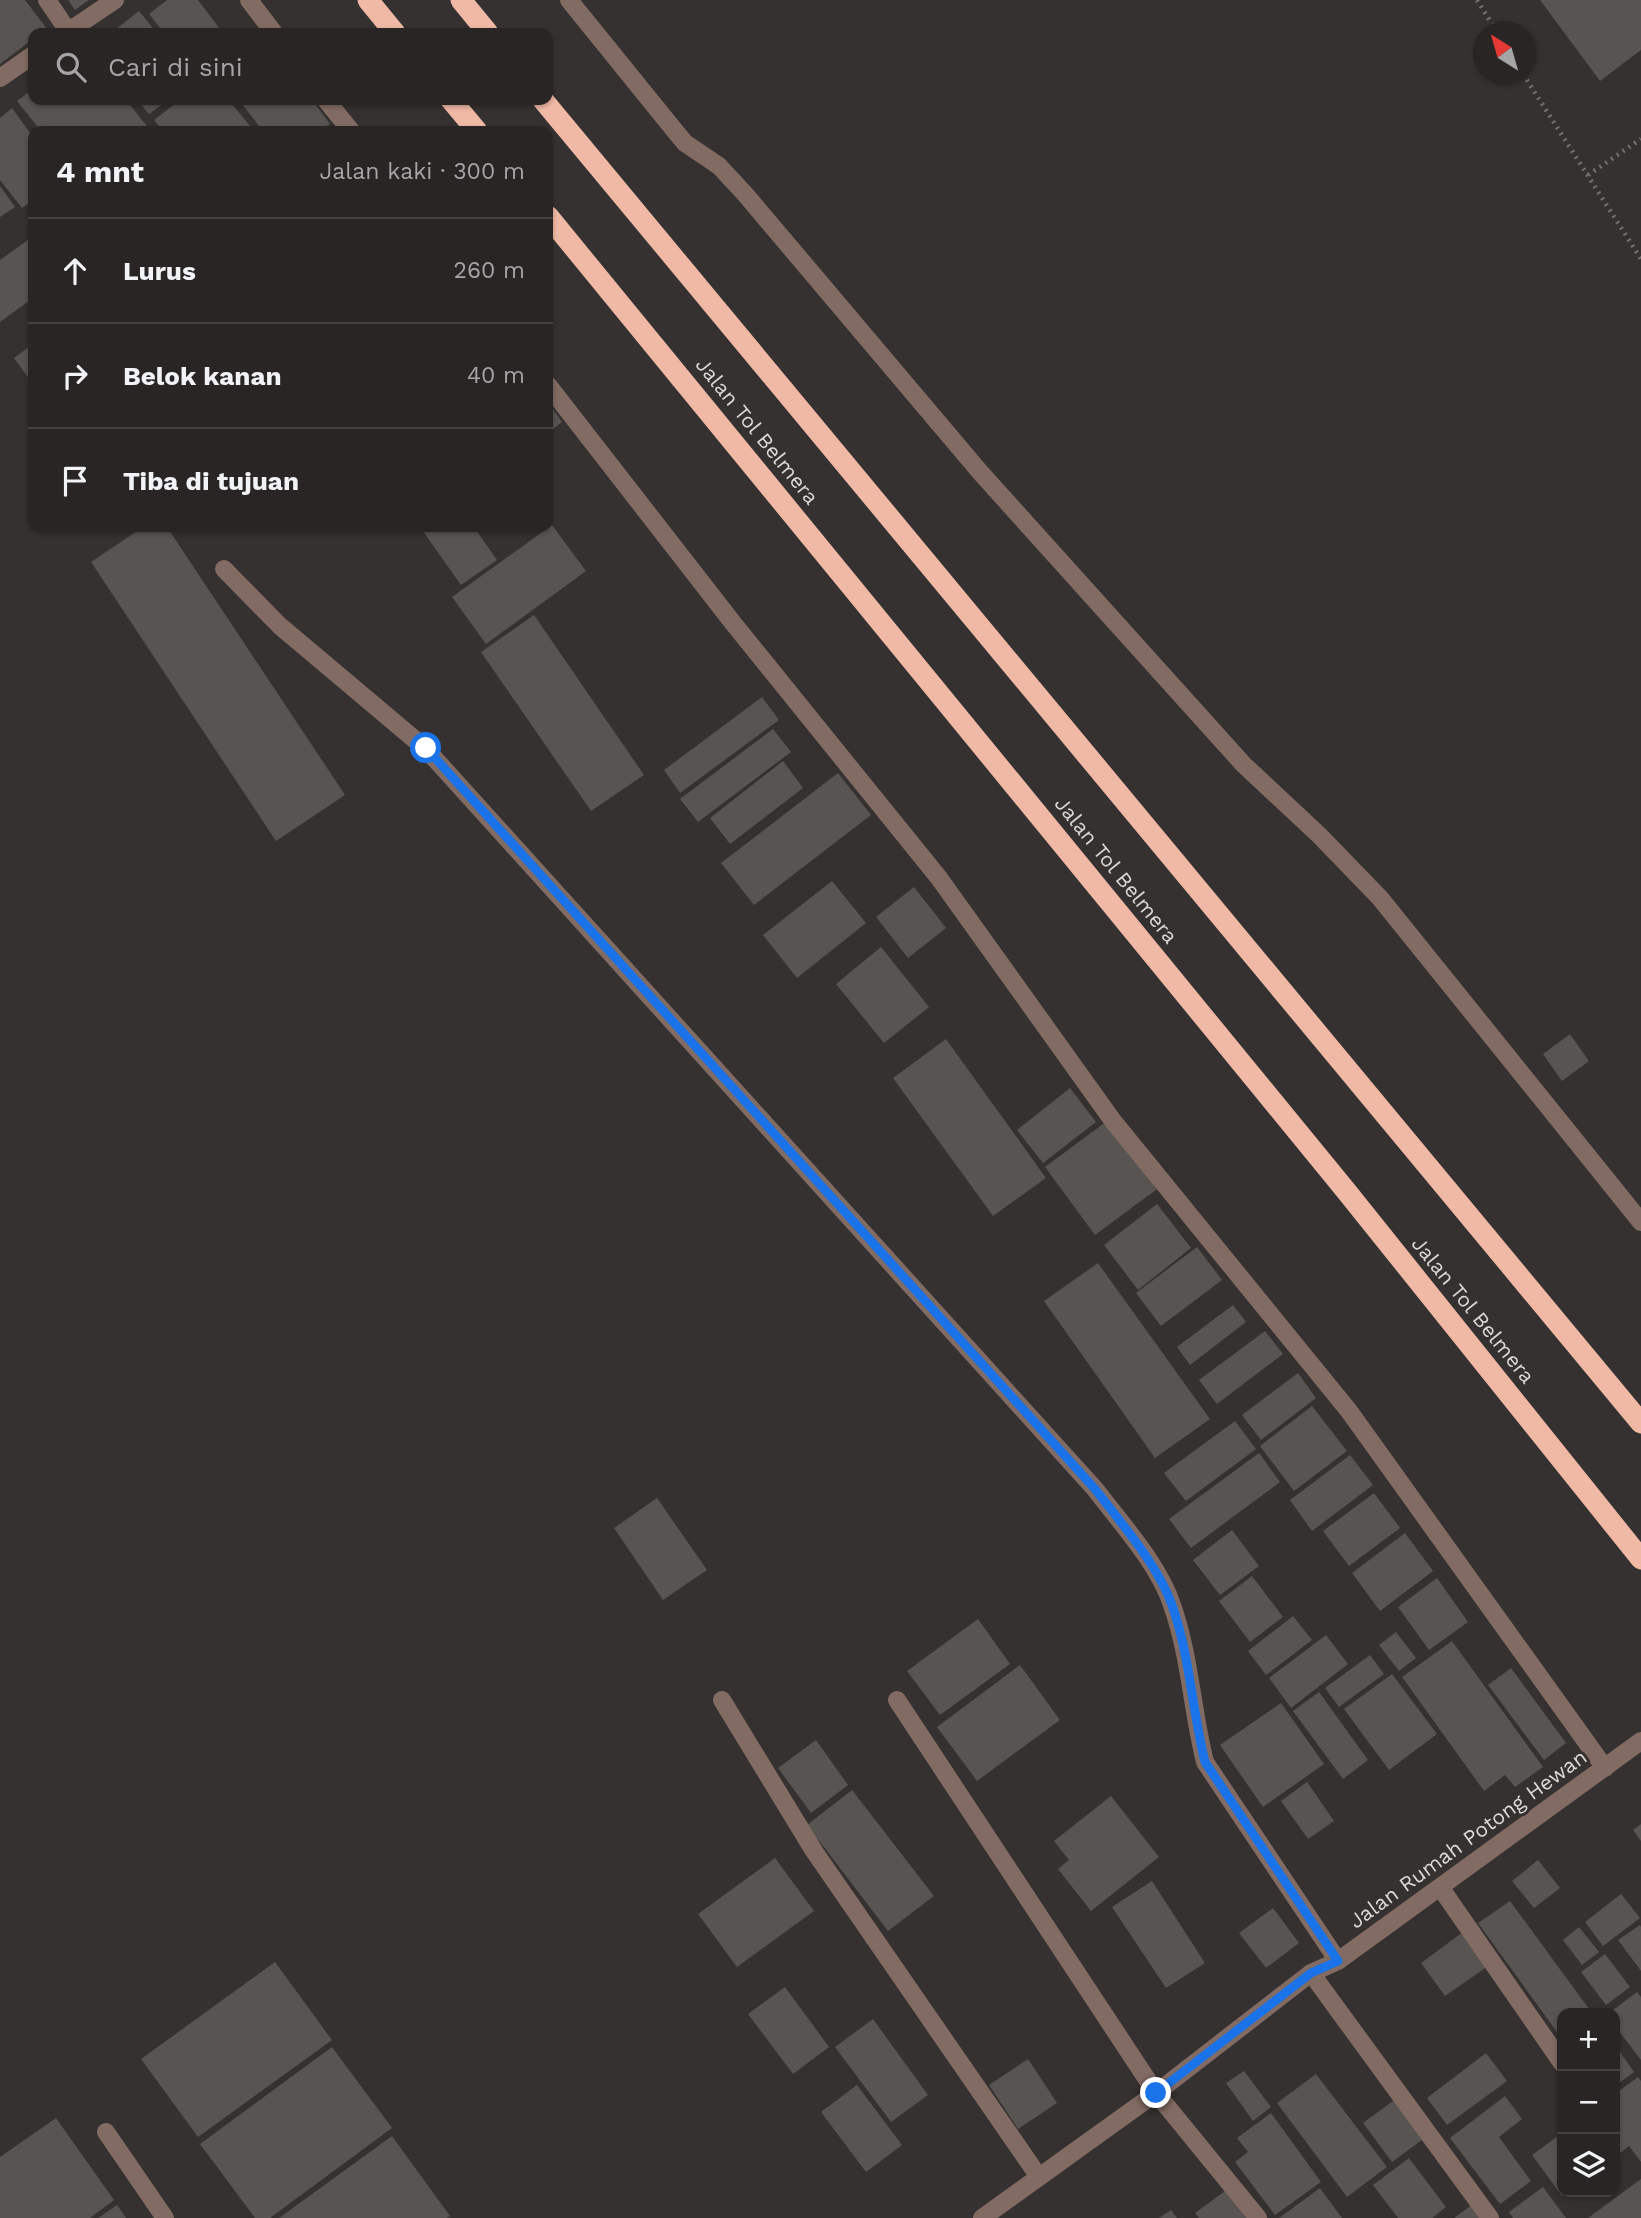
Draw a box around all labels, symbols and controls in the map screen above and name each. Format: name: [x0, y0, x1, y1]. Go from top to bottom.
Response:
north arrow: [1473, 21, 1536, 84]
search box: [28, 28, 553, 105]
icon: search: [52, 48, 90, 86]
text: Cari di sini: [108, 52, 243, 82]
text: 4 mnt: [56, 154, 144, 189]
text: Jalan kaki · 300 m: [320, 158, 525, 185]
icon: ahead: [56, 252, 94, 290]
text: Lurus: [123, 256, 196, 286]
text: 260 m: [454, 257, 525, 284]
street label: Jalan Tol Belmera: [691, 352, 824, 509]
icon: right: [56, 357, 94, 395]
text: Belok kanan: [123, 361, 282, 391]
text: 40 m: [467, 362, 525, 389]
icon: arrive: [56, 462, 94, 500]
text: Tiba di tujuan: [123, 466, 299, 496]
route start: [410, 732, 441, 763]
street label: Jalan Tol Belmera: [1050, 791, 1183, 948]
street label: Jalan Tol Belmera: [1407, 1231, 1540, 1388]
street label: Jalan Rumah Potong Hewan: [1344, 1744, 1591, 1933]
map controls: [1557, 2008, 1620, 2197]
button: +: [1557, 2008, 1620, 2071]
button: −: [1557, 2071, 1620, 2134]
route end: [1140, 2077, 1171, 2108]
button: layers: [1557, 2134, 1620, 2197]

